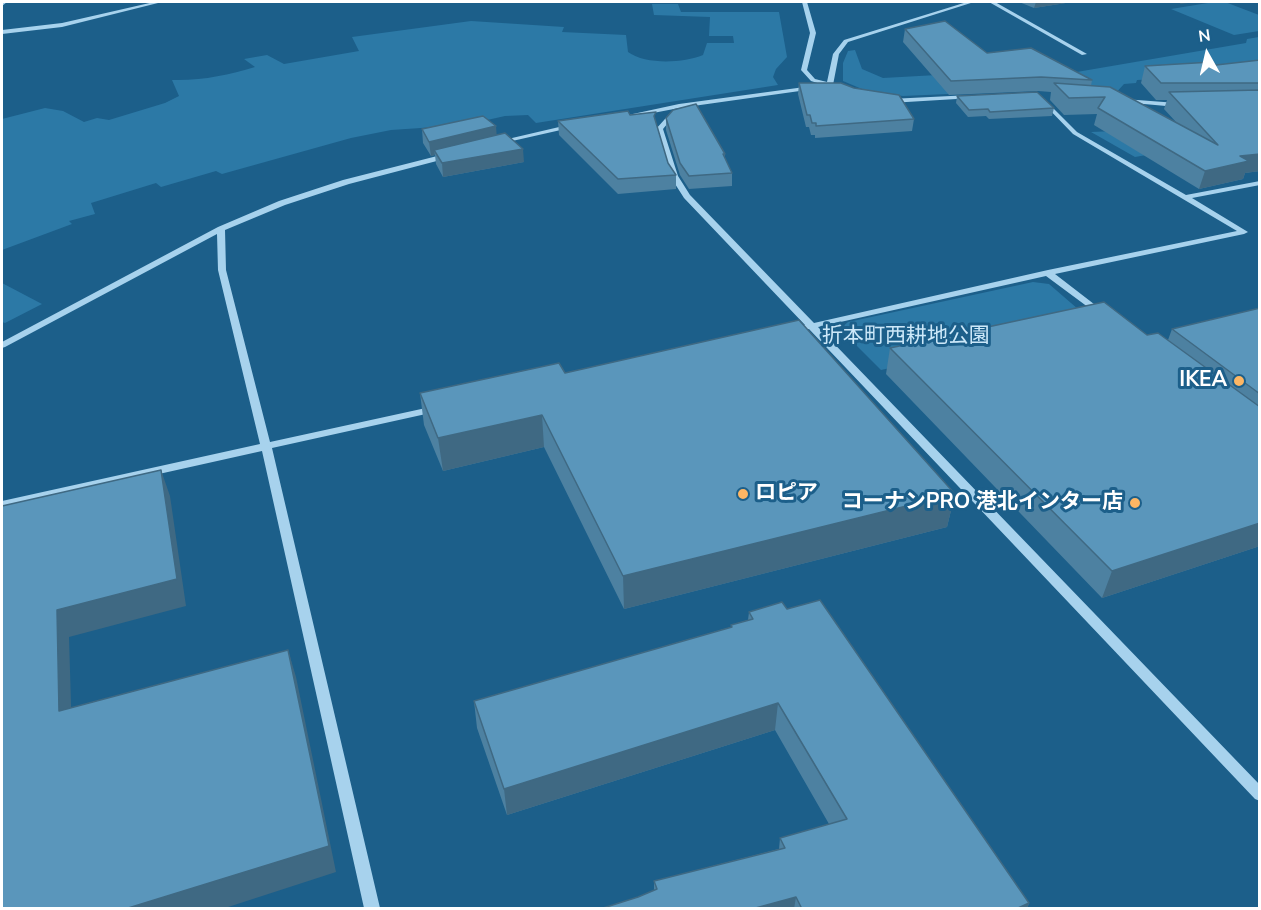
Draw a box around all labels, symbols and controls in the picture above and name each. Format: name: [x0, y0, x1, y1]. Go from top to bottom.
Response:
north arrow: [1177, 24, 1237, 84]
text: N: [1197, 24, 1212, 48]
park label: 折本町西耕地公園: [822, 324, 990, 350]
place label: IKEA: [1179, 368, 1227, 394]
marker: IKEA: [1232, 374, 1246, 388]
place label: ロピア: [755, 481, 818, 507]
marker: ロピア: [736, 487, 750, 501]
place label: コーナンPRO 港北インター店: [842, 490, 1123, 516]
marker: コーナンPRO 港北インター店: [1128, 496, 1142, 510]

